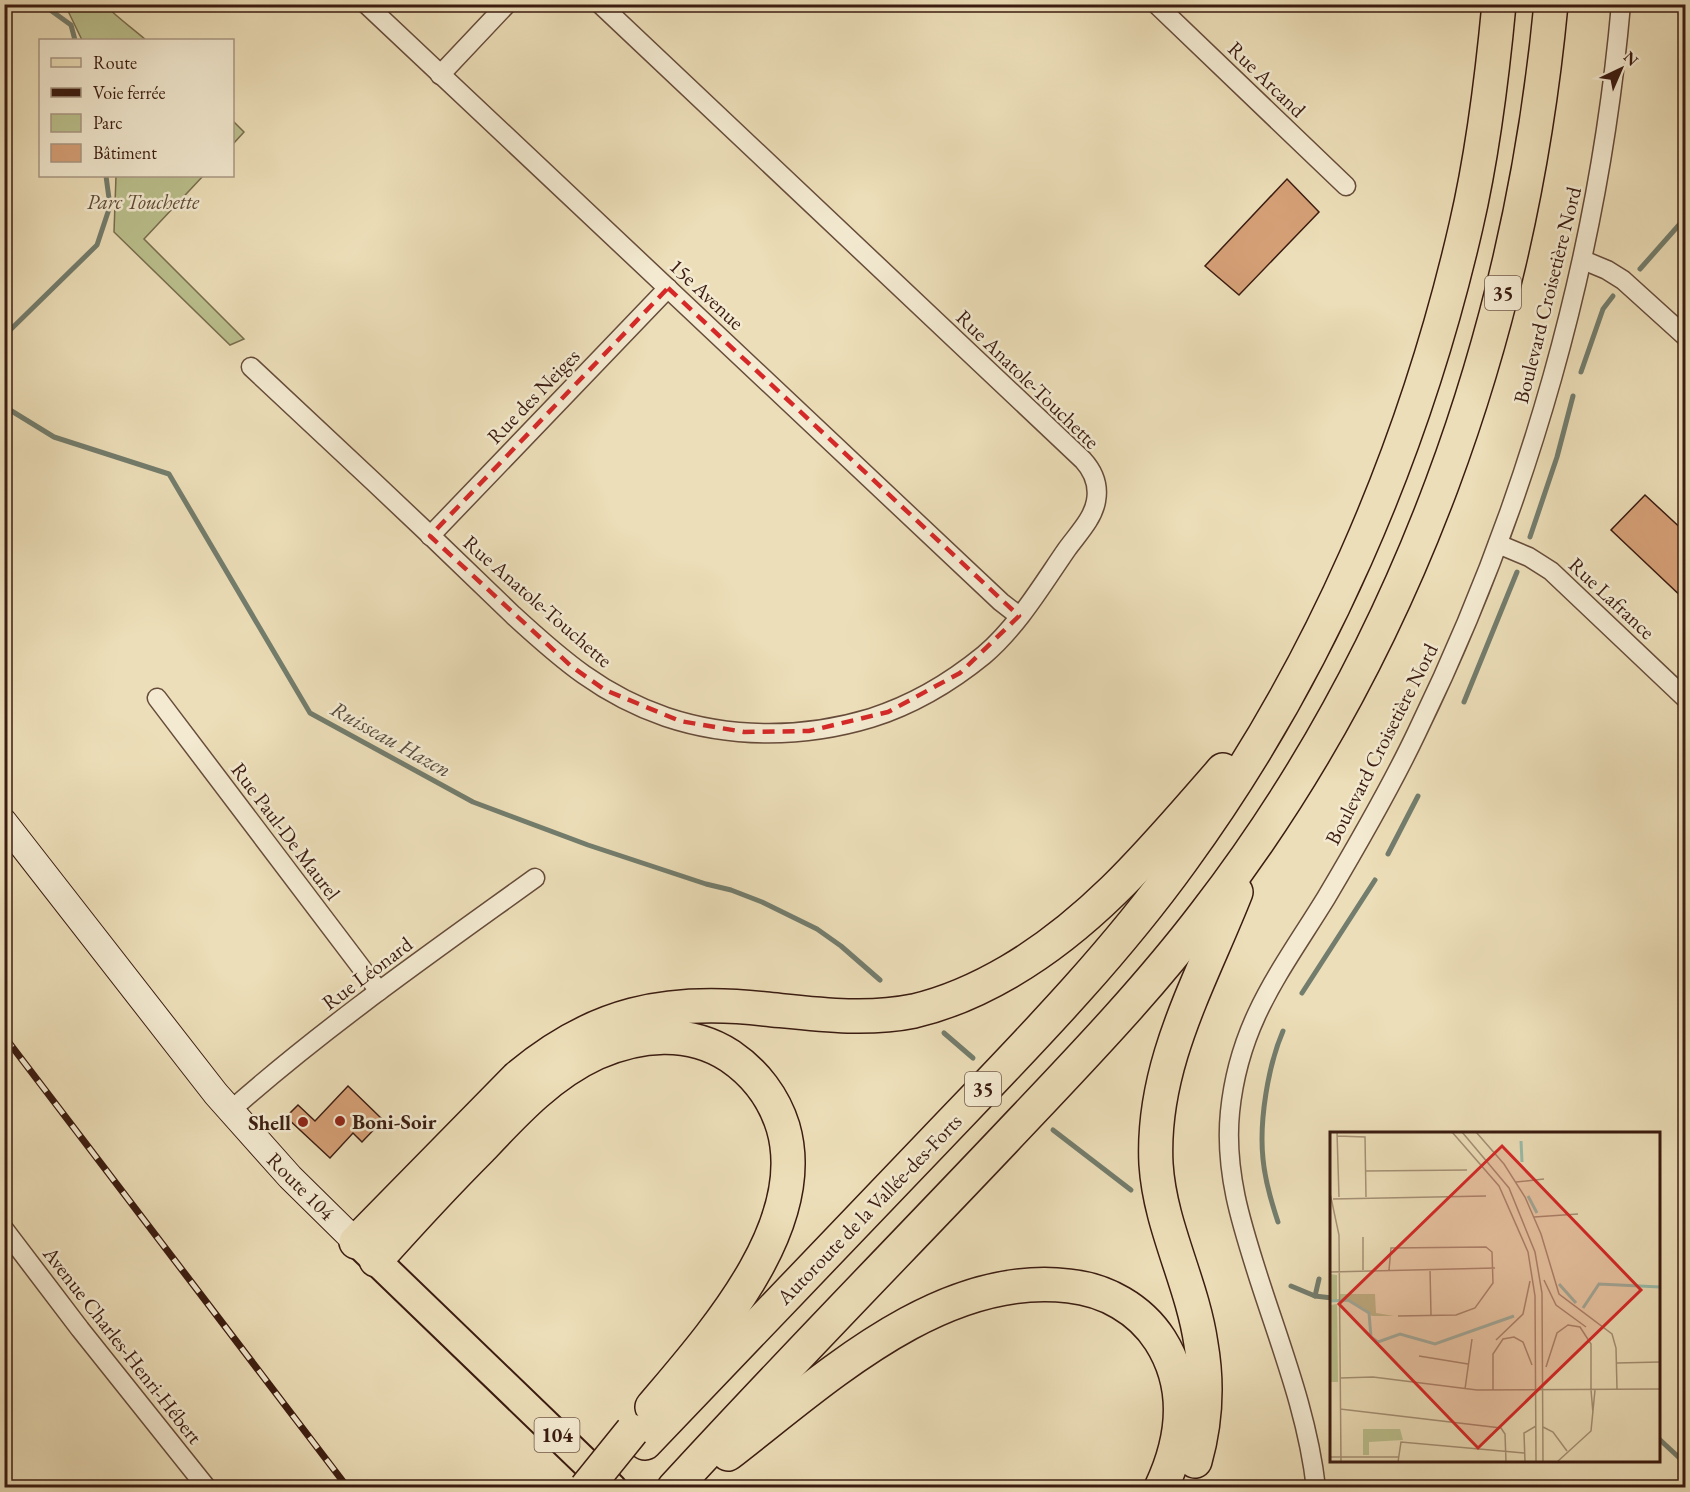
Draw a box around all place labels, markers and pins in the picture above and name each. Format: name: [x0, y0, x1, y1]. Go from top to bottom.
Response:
place label: Boni-Soir: [352, 1108, 437, 1135]
place label: Shell: [248, 1109, 291, 1136]
marker: Boni-Soir: [333, 1114, 347, 1128]
marker: Shell: [296, 1115, 310, 1129]

